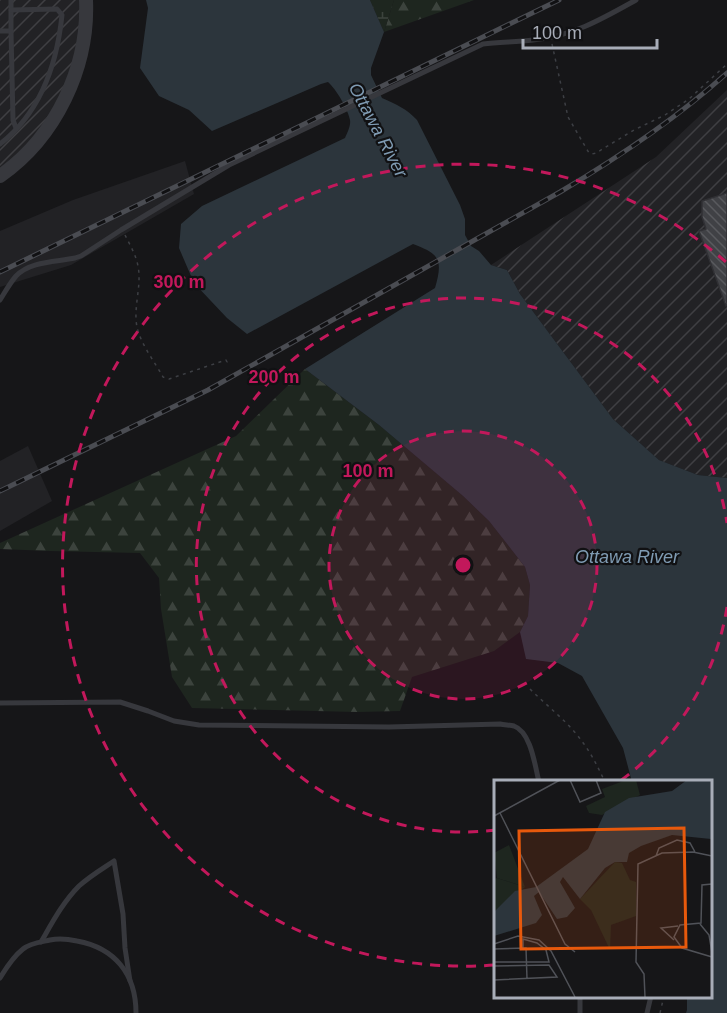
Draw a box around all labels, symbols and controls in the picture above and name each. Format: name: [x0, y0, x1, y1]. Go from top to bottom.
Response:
scale bar: [523, 12, 656, 50]
text: 100 m: [532, 23, 582, 43]
water label: Ottawa River: [345, 79, 412, 182]
text: 300 m: [153, 272, 205, 292]
text: 200 m: [248, 367, 300, 387]
text: 100 m: [342, 461, 394, 481]
water label: Ottawa River: [575, 547, 680, 567]
centre of rings: [453, 555, 473, 575]
inset map: [494, 780, 712, 998]

